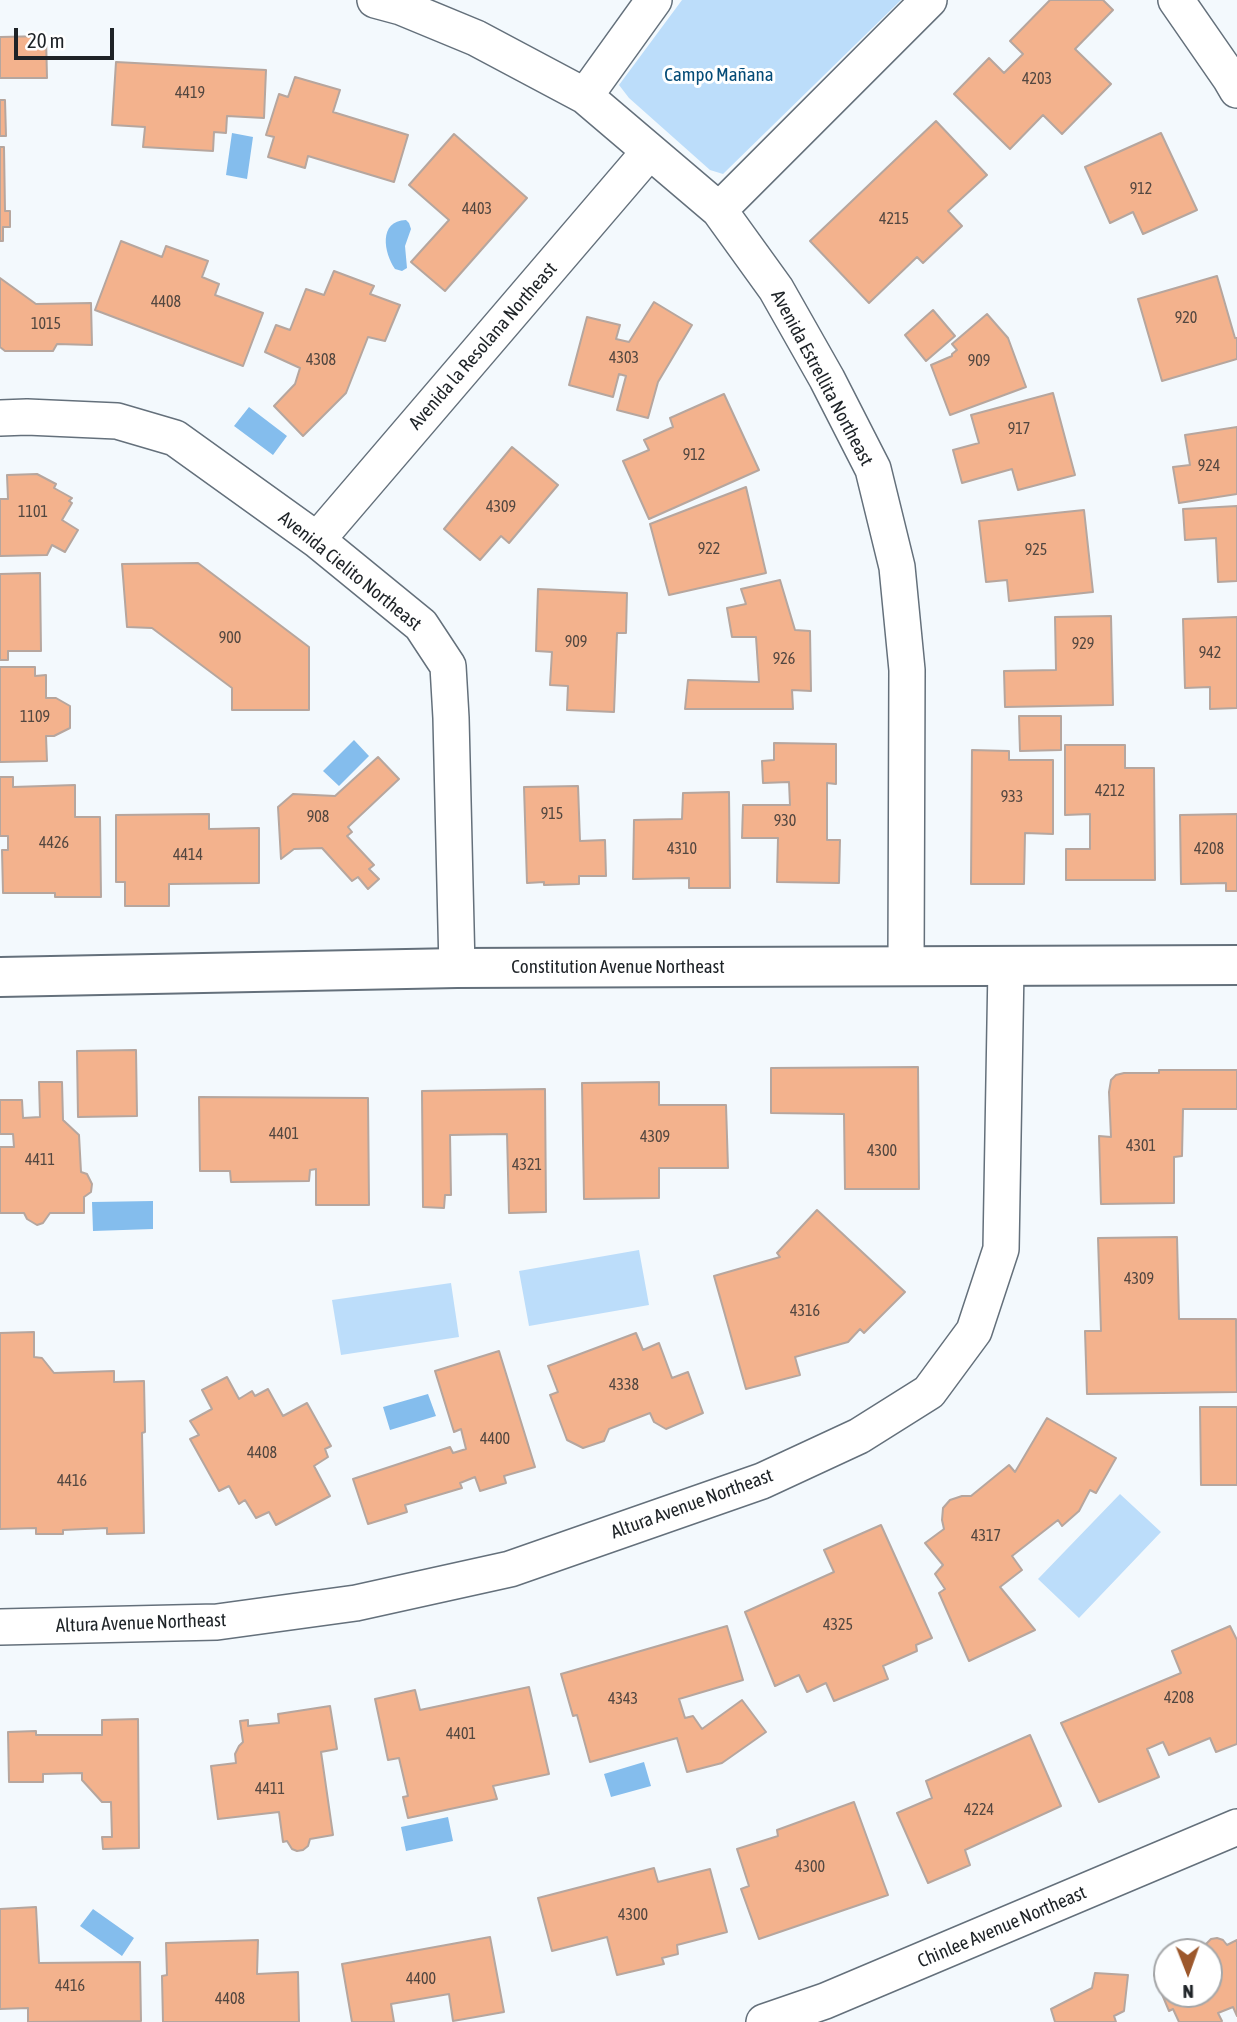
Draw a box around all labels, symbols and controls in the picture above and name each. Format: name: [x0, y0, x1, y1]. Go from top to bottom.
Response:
scale bar: [18, 14, 117, 58]
text: 20 m: [27, 28, 65, 52]
park label: Campo Mañana: [664, 64, 774, 86]
house number: 4203: [1022, 69, 1052, 89]
house number: 4419: [175, 83, 205, 103]
house number: 912: [1130, 179, 1152, 199]
house number: 4403: [462, 199, 492, 219]
house number: 4215: [879, 209, 909, 229]
street label: Avenida la Resolana Northeast: [404, 258, 562, 434]
street label: Avenida Estrellita Northeast: [766, 286, 878, 470]
house number: 4408: [151, 292, 181, 312]
house number: 920: [1175, 308, 1197, 328]
house number: 1015: [31, 314, 61, 334]
house number: 4303: [609, 348, 639, 368]
house number: 4308: [306, 350, 336, 370]
house number: 909: [968, 351, 990, 371]
house number: 917: [1008, 419, 1030, 439]
house number: 912: [683, 445, 705, 465]
house number: 924: [1198, 456, 1220, 476]
house number: 4309: [486, 497, 516, 517]
house number: 1101: [18, 502, 48, 522]
street label: Avenida Cielito Northeast: [274, 506, 426, 636]
house number: 922: [698, 539, 720, 559]
house number: 925: [1025, 540, 1047, 560]
house number: 900: [219, 628, 241, 648]
house number: 909: [565, 632, 587, 652]
house number: 929: [1072, 634, 1094, 654]
house number: 942: [1199, 643, 1221, 663]
house number: 926: [773, 649, 795, 669]
house number: 1109: [20, 707, 50, 727]
house number: 4212: [1095, 781, 1125, 801]
house number: 933: [1001, 787, 1023, 807]
house number: 915: [541, 804, 563, 824]
house number: 908: [307, 807, 329, 827]
house number: 930: [774, 811, 796, 831]
house number: 4426: [39, 833, 69, 853]
house number: 4310: [667, 839, 697, 859]
house number: 4208: [1194, 839, 1224, 859]
house number: 4414: [173, 845, 203, 865]
street label: Constitution Avenue Northeast: [511, 956, 725, 978]
house number: 4401: [269, 1124, 299, 1144]
house number: 4309: [640, 1127, 670, 1147]
house number: 4301: [1126, 1136, 1156, 1156]
house number: 4300: [867, 1141, 897, 1161]
house number: 4411: [25, 1150, 55, 1170]
house number: 4321: [512, 1155, 542, 1175]
house number: 4309: [1124, 1269, 1154, 1289]
house number: 4316: [790, 1301, 820, 1321]
house number: 4338: [609, 1375, 639, 1395]
house number: 4400: [480, 1429, 510, 1449]
house number: 4408: [247, 1443, 277, 1463]
street label: Altura Avenue Northeast: [608, 1464, 776, 1544]
house number: 4416: [57, 1471, 87, 1491]
house number: 4317: [971, 1526, 1001, 1546]
street label: Altura Avenue Northeast: [55, 1609, 227, 1637]
house number: 4325: [823, 1615, 853, 1635]
house number: 4208: [1164, 1688, 1194, 1708]
house number: 4343: [608, 1689, 638, 1709]
house number: 4401: [446, 1724, 476, 1744]
house number: 4411: [255, 1779, 285, 1799]
house number: 4224: [964, 1800, 994, 1820]
house number: 4300: [795, 1857, 825, 1877]
street label: Chinlee Avenue Northeast: [914, 1881, 1090, 1973]
house number: 4300: [618, 1905, 648, 1925]
north arrow: [1153, 1938, 1223, 2008]
house number: 4400: [406, 1969, 436, 1989]
house number: 4416: [55, 1976, 85, 1996]
text: N: [1183, 1981, 1194, 2003]
house number: 4408: [215, 1989, 245, 2009]

